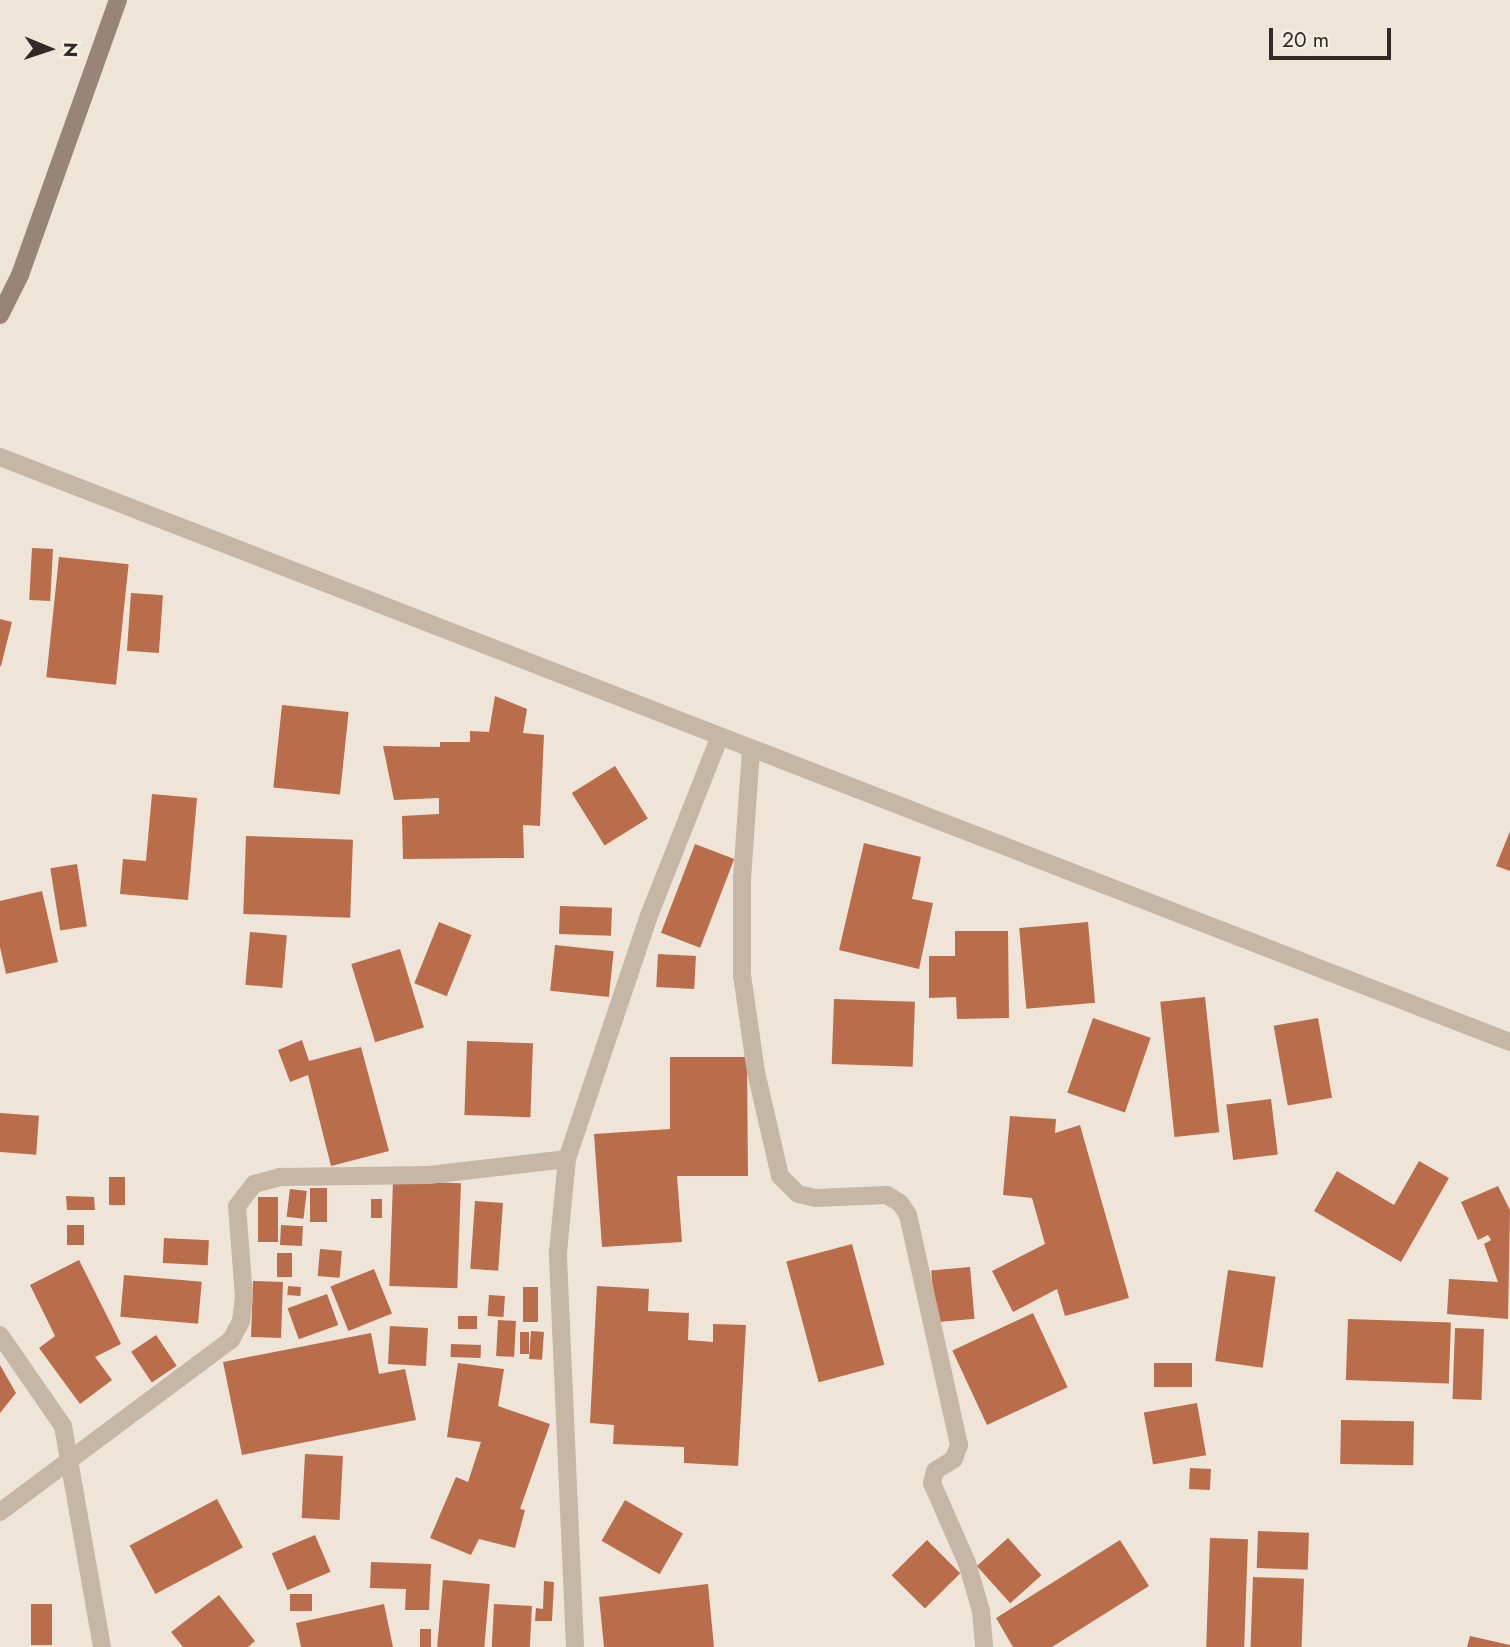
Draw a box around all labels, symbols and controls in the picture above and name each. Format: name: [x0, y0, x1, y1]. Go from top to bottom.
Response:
north arrow: [14, 14, 84, 84]
scale bar: [1272, 14, 1394, 58]
text: 20 m: [1282, 25, 1329, 55]
text: N: [57, 42, 84, 58]

